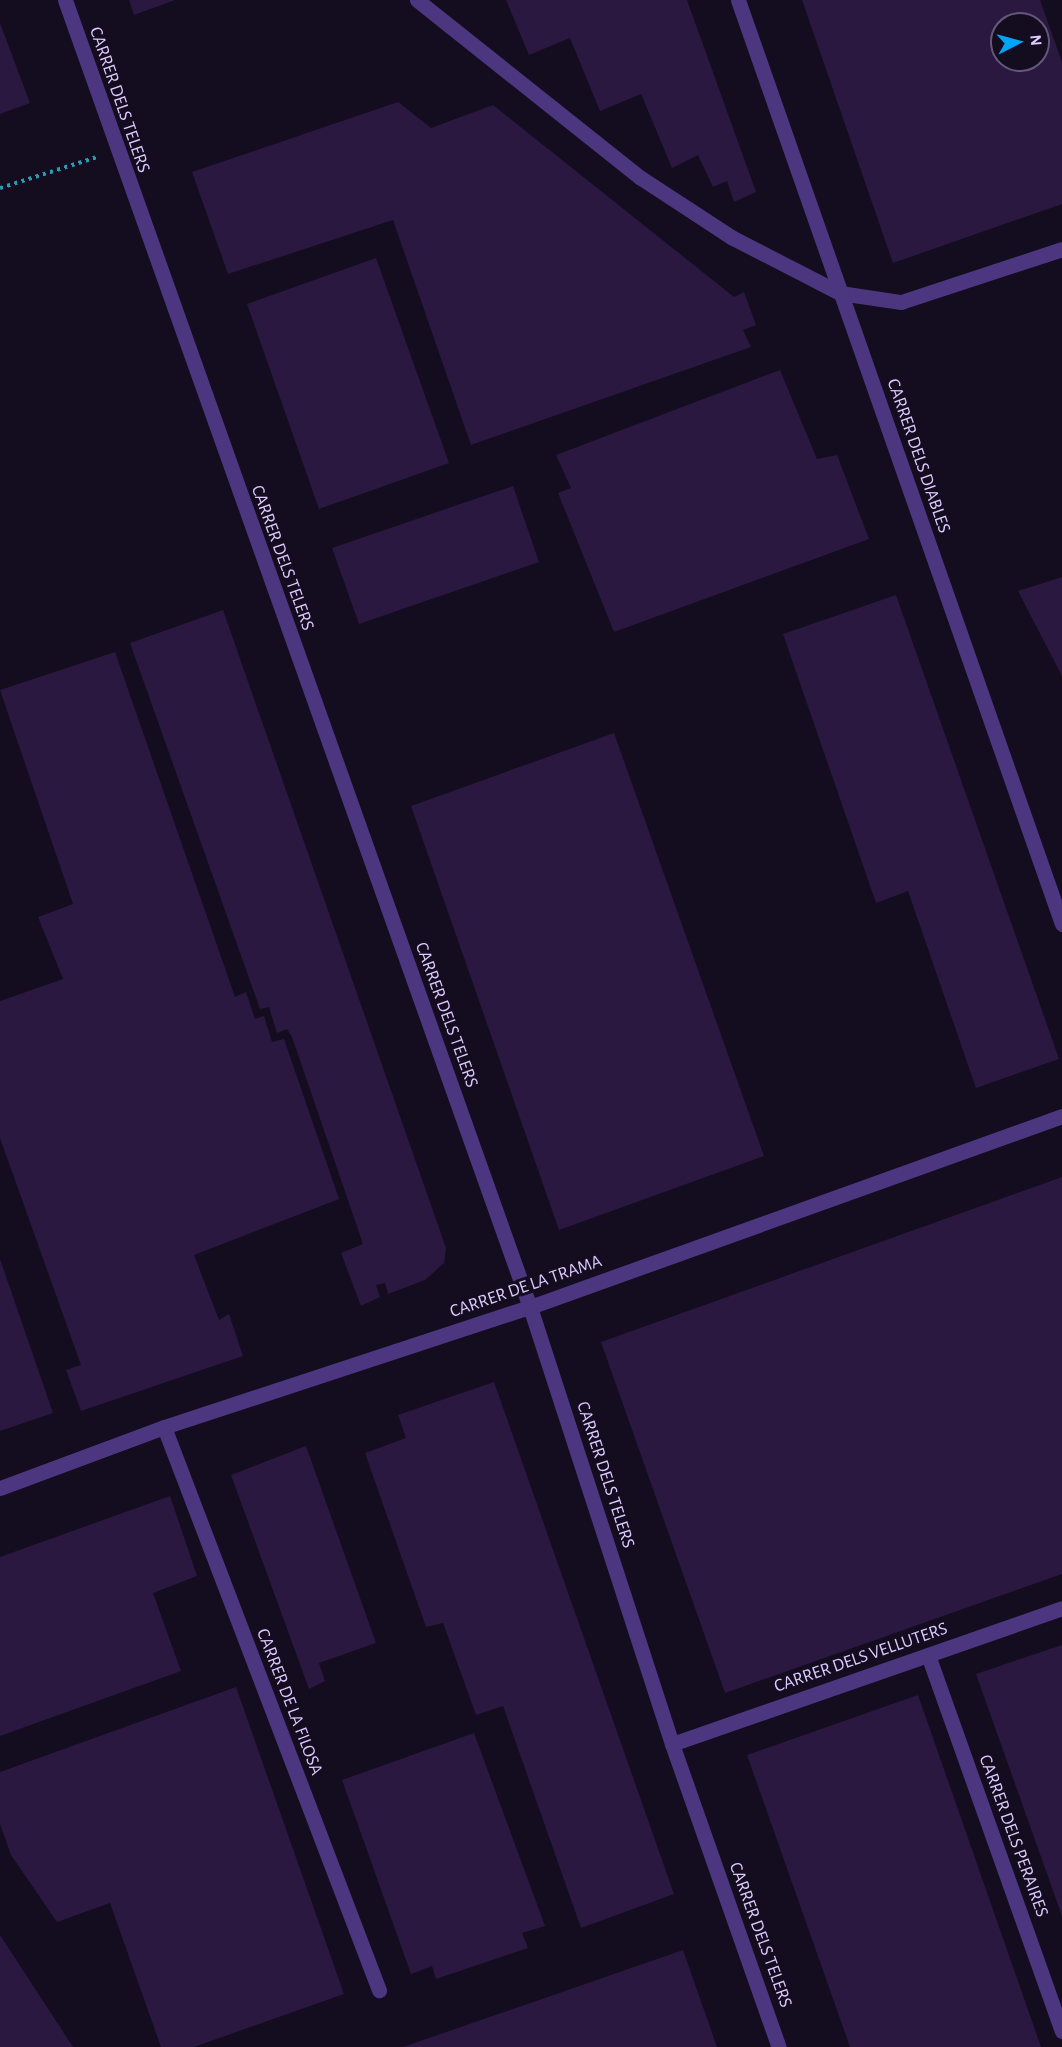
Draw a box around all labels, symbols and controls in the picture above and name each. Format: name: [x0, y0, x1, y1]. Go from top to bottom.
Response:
north arrow: [990, 12, 1050, 72]
street label: CARRER DELS TELERS: [84, 24, 154, 176]
text: N: [1027, 34, 1044, 47]
street label: CARRER DELS DIABLES: [881, 376, 955, 536]
street label: CARRER DELS TELERS: [246, 483, 318, 633]
street label: CARRER DELS TELERS: [410, 940, 482, 1090]
street label: CARRER DE LA TRAMA: [447, 1251, 605, 1323]
street label: CARRER DELS TELERS: [571, 1399, 639, 1551]
street label: CARRER DELS VELLUTERS: [772, 1618, 950, 1698]
street label: CARRER DE LA FILOSA: [251, 1626, 327, 1778]
street label: CARRER DELS PERAIRES: [974, 1752, 1052, 1920]
street label: CARRER DELS TELERS: [724, 1860, 796, 2010]

